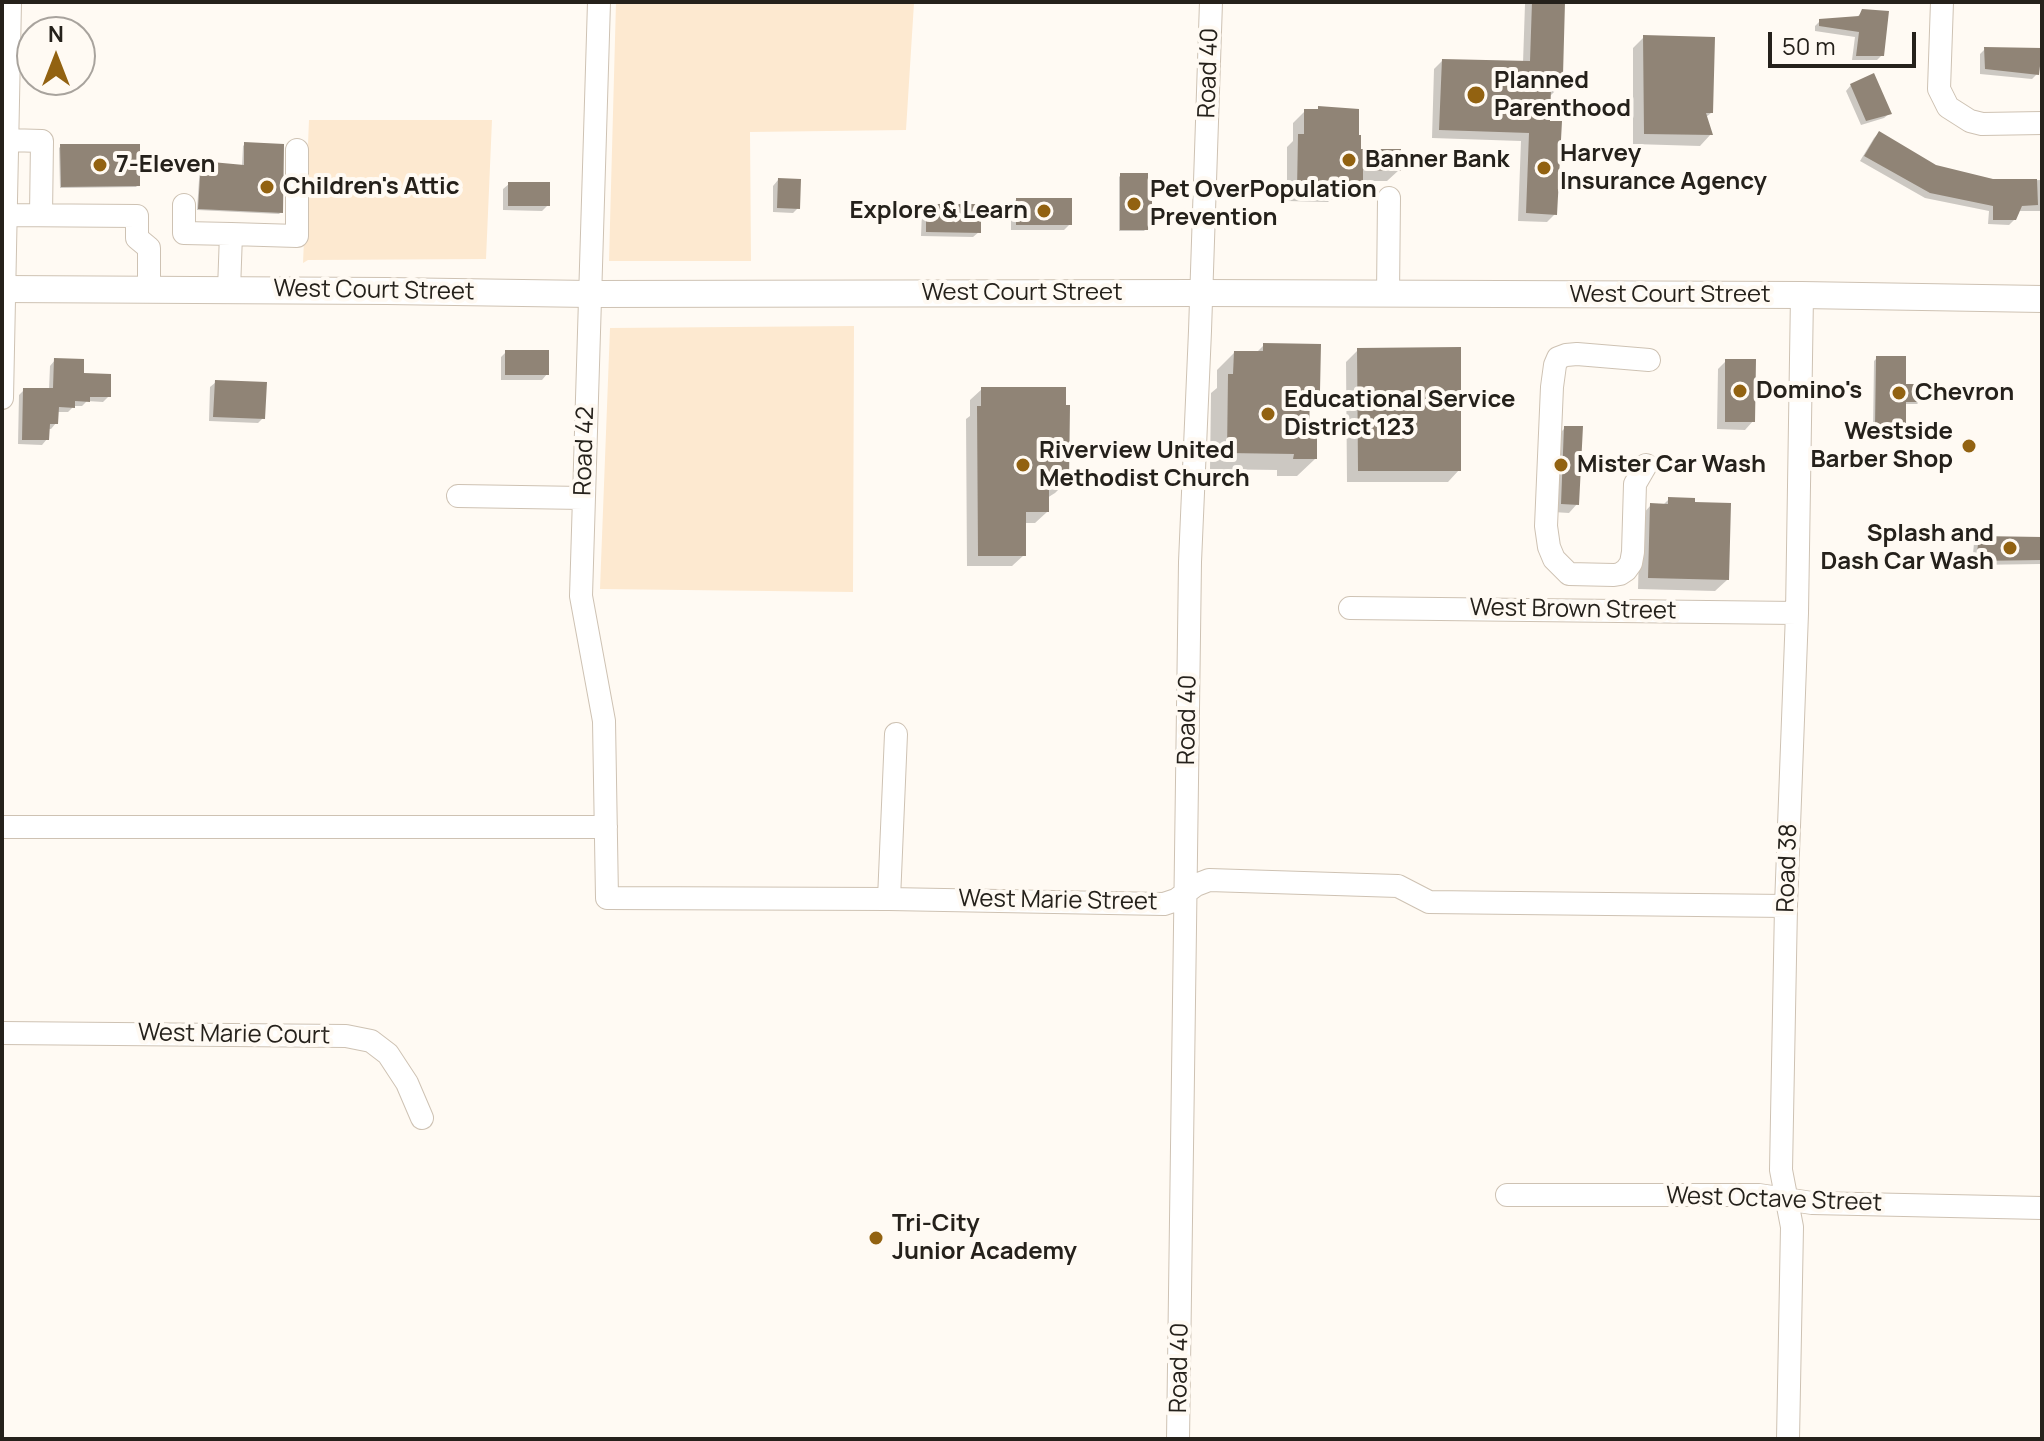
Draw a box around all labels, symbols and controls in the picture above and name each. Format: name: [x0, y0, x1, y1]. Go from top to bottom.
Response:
north arrow: [16, 16, 96, 96]
scale bar: [1772, 16, 1920, 66]
text: N: [48, 19, 64, 49]
street label: Road 40: [1193, 27, 1225, 119]
text: 50 m: [1782, 29, 1836, 62]
place label: Planned Parenthood: [1494, 67, 1631, 123]
marker: Planned Parenthood: [1465, 84, 1487, 106]
place label: Harvey Insurance Agency: [1560, 140, 1767, 196]
place label: Banner Bank: [1365, 146, 1510, 174]
place label: 7-Eleven: [116, 151, 215, 179]
marker: Banner Bank: [1340, 151, 1358, 169]
marker: 7-Eleven: [91, 156, 109, 174]
marker: Harvey Insurance Agency: [1535, 159, 1553, 177]
place label: Children's Attic: [283, 173, 460, 201]
place label: Pet OverPopulation Prevention: [1150, 176, 1377, 232]
marker: Children's Attic: [258, 178, 276, 196]
marker: Pet OverPopulation Prevention: [1125, 195, 1143, 213]
place label: Explore & Learn: [849, 197, 1028, 225]
marker: Explore & Learn: [1035, 202, 1053, 220]
street label: West Court Street: [273, 275, 475, 307]
street label: West Court Street: [921, 279, 1123, 307]
street label: West Court Street: [1569, 281, 1771, 309]
place label: Domino's: [1756, 377, 1862, 405]
place label: Chevron: [1915, 379, 2014, 407]
marker: Domino's: [1731, 382, 1749, 400]
marker: Chevron: [1890, 384, 1908, 402]
place label: Educational Service District 123: [1284, 386, 1515, 442]
marker: Educational Service District 123: [1259, 405, 1277, 423]
street label: Road 42: [569, 406, 601, 496]
place label: Westside Barber Shop: [1810, 418, 1953, 474]
place label: Riverview United Methodist Church: [1039, 437, 1250, 493]
marker: Westside Barber Shop: [1960, 437, 1978, 455]
place label: Mister Car Wash: [1577, 451, 1766, 479]
marker: Riverview United Methodist Church: [1014, 456, 1032, 474]
marker: Mister Car Wash: [1552, 456, 1570, 474]
place label: Splash and Dash Car Wash: [1820, 520, 1994, 576]
marker: Splash and Dash Car Wash: [2001, 539, 2019, 557]
street label: West Brown Street: [1469, 594, 1677, 626]
street label: Road 40: [1173, 675, 1203, 765]
street label: Road 38: [1772, 823, 1804, 913]
street label: West Marie Street: [958, 885, 1158, 917]
street label: West Marie Court: [137, 1019, 331, 1051]
street label: West Octave Street: [1665, 1182, 1883, 1218]
place label: Tri-City Junior Academy: [892, 1210, 1077, 1266]
marker: Tri-City Junior Academy: [867, 1229, 885, 1247]
street label: Road 40: [1165, 1323, 1195, 1413]

